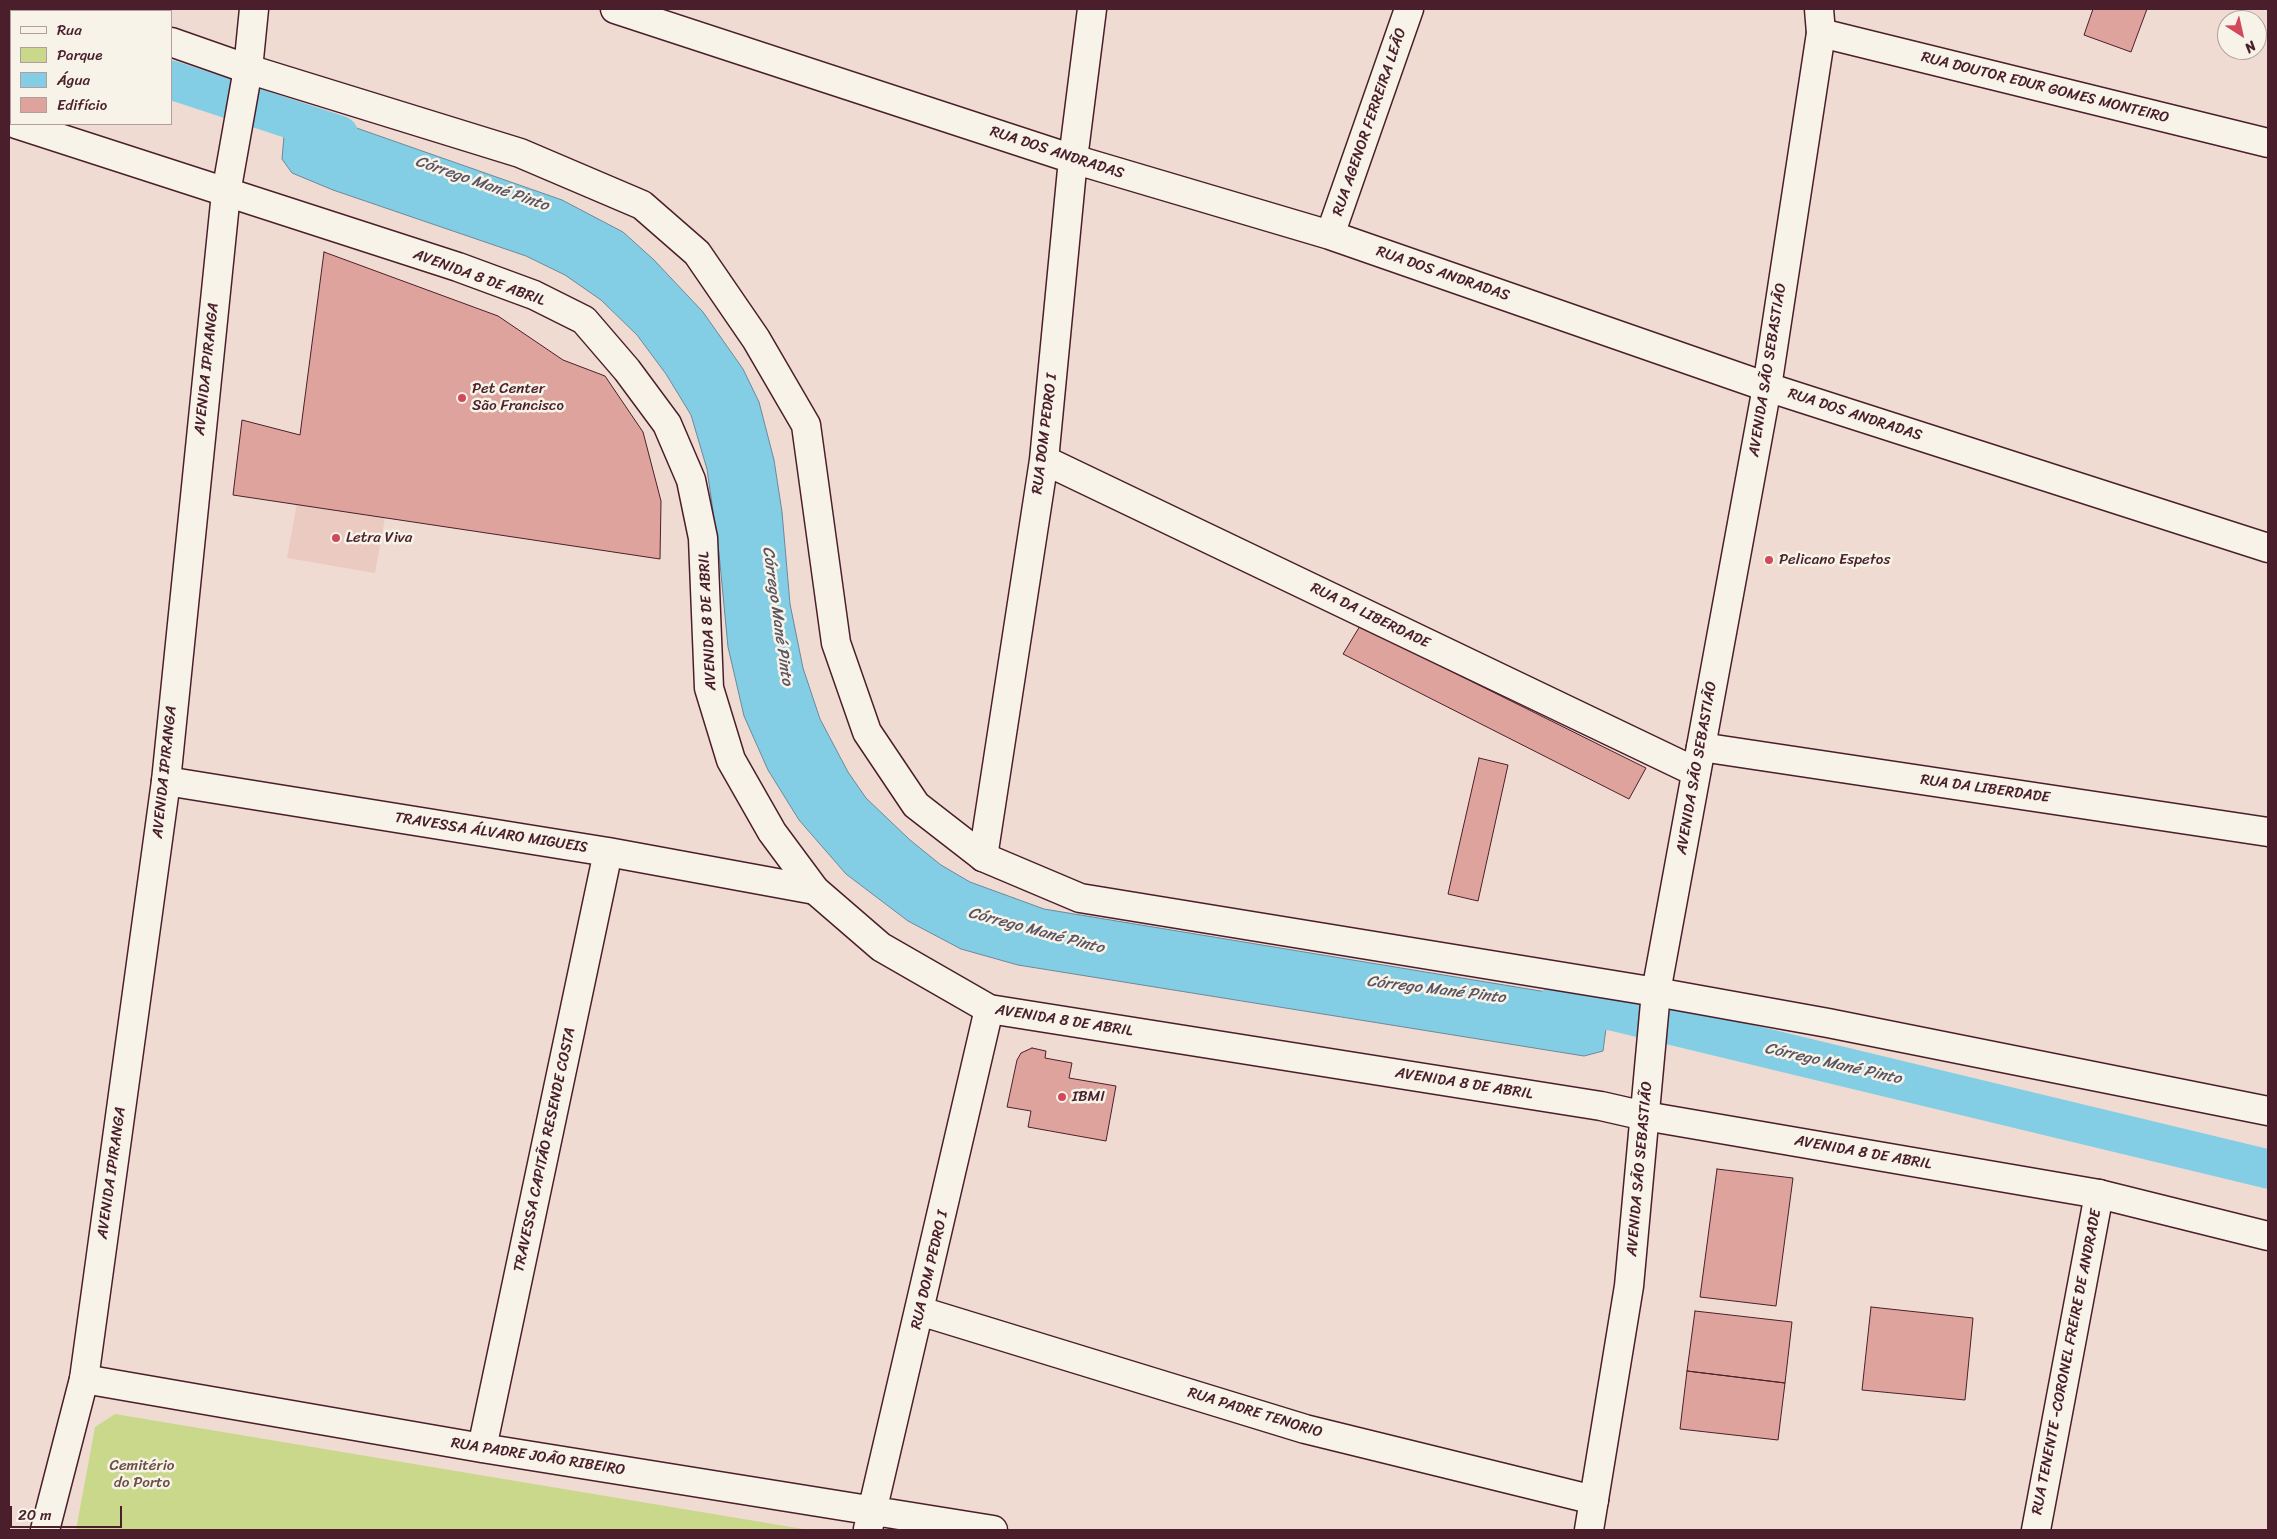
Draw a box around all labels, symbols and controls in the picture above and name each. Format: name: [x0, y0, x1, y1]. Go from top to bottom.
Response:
legend: [10, 10, 172, 125]
north arrow: [2217, 10, 2267, 60]
text: Rua: [57, 17, 82, 43]
street label: RUA AGENOR FERREIRA LEÃO: [1329, 26, 1411, 218]
text: N: [2239, 34, 2261, 60]
text: Parque: [57, 42, 102, 68]
street label: RUA DOUTOR EDUR GOMES MONTEIRO: [1919, 48, 2171, 128]
text: Água: [57, 67, 90, 93]
text: Edifício: [57, 92, 107, 118]
street label: RUA DOS ANDRADAS: [988, 123, 1126, 183]
water label: Córrego Mané Pinto: [413, 152, 551, 216]
street label: RUA DOS ANDRADAS: [1374, 243, 1512, 305]
street label: AVENIDA 8 DE ABRIL: [411, 246, 547, 310]
street label: AVENIDA SÃO SEBASTIÃO: [1745, 282, 1791, 458]
street label: AVENIDA IPIRANGA: [191, 302, 223, 436]
street label: RUA DOM PEDRO I: [1029, 373, 1061, 495]
place label: Pet Center São Francisco: [472, 380, 564, 415]
street label: RUA DOS ANDRADAS: [1786, 385, 1924, 445]
marker: Pet Center São Francisco: [456, 392, 468, 404]
place label: Letra Viva: [346, 529, 412, 547]
marker: Letra Viva: [330, 532, 342, 544]
water label: Córrego Mané Pinto: [758, 545, 796, 687]
street label: AVENIDA 8 DE ABRIL: [695, 551, 721, 691]
place label: Pelicano Espetos: [1779, 551, 1890, 569]
marker: Pelicano Espetos: [1763, 554, 1775, 566]
street label: RUA DA LIBERDADE: [1307, 579, 1433, 653]
street label: AVENIDA SÃO SEBASTIÃO: [1673, 680, 1721, 856]
street label: AVENIDA IPIRANGA: [149, 705, 181, 839]
street label: RUA DA LIBERDADE: [1919, 771, 2051, 807]
street label: TRAVESSA ÁLVARO MIGUEIS: [393, 809, 589, 857]
water label: Córrego Mané Pinto: [966, 904, 1106, 958]
water label: Córrego Mané Pinto: [1365, 972, 1507, 1008]
street label: AVENIDA 8 DE ABRIL: [994, 1001, 1134, 1041]
street label: TRAVESSA CAPITÃO RESENDE COSTA: [510, 1026, 580, 1274]
water label: Córrego Mané Pinto: [1763, 1039, 1903, 1089]
street label: AVENIDA 8 DE ABRIL: [1394, 1064, 1534, 1104]
street label: AVENIDA SÃO SEBASTIÃO: [1623, 1081, 1657, 1257]
place label: IBMI: [1072, 1088, 1105, 1106]
marker: IBMI: [1056, 1091, 1068, 1103]
street label: AVENIDA IPIRANGA: [94, 1106, 130, 1240]
street label: AVENIDA 8 DE ABRIL: [1793, 1132, 1933, 1174]
street label: RUA TENENTE -CORONEL FREIRE DE ANDRADE: [2029, 1208, 2105, 1516]
street label: RUA DOM PEDRO I: [908, 1209, 952, 1331]
street label: RUA PADRE TENORIO: [1185, 1384, 1325, 1442]
street label: RUA PADRE JOÃO RIBEIRO: [450, 1434, 626, 1480]
park label: Cemitério do Porto: [110, 1457, 174, 1492]
scale bar: [12, 1496, 125, 1528]
text: 20 m: [18, 1502, 52, 1528]

